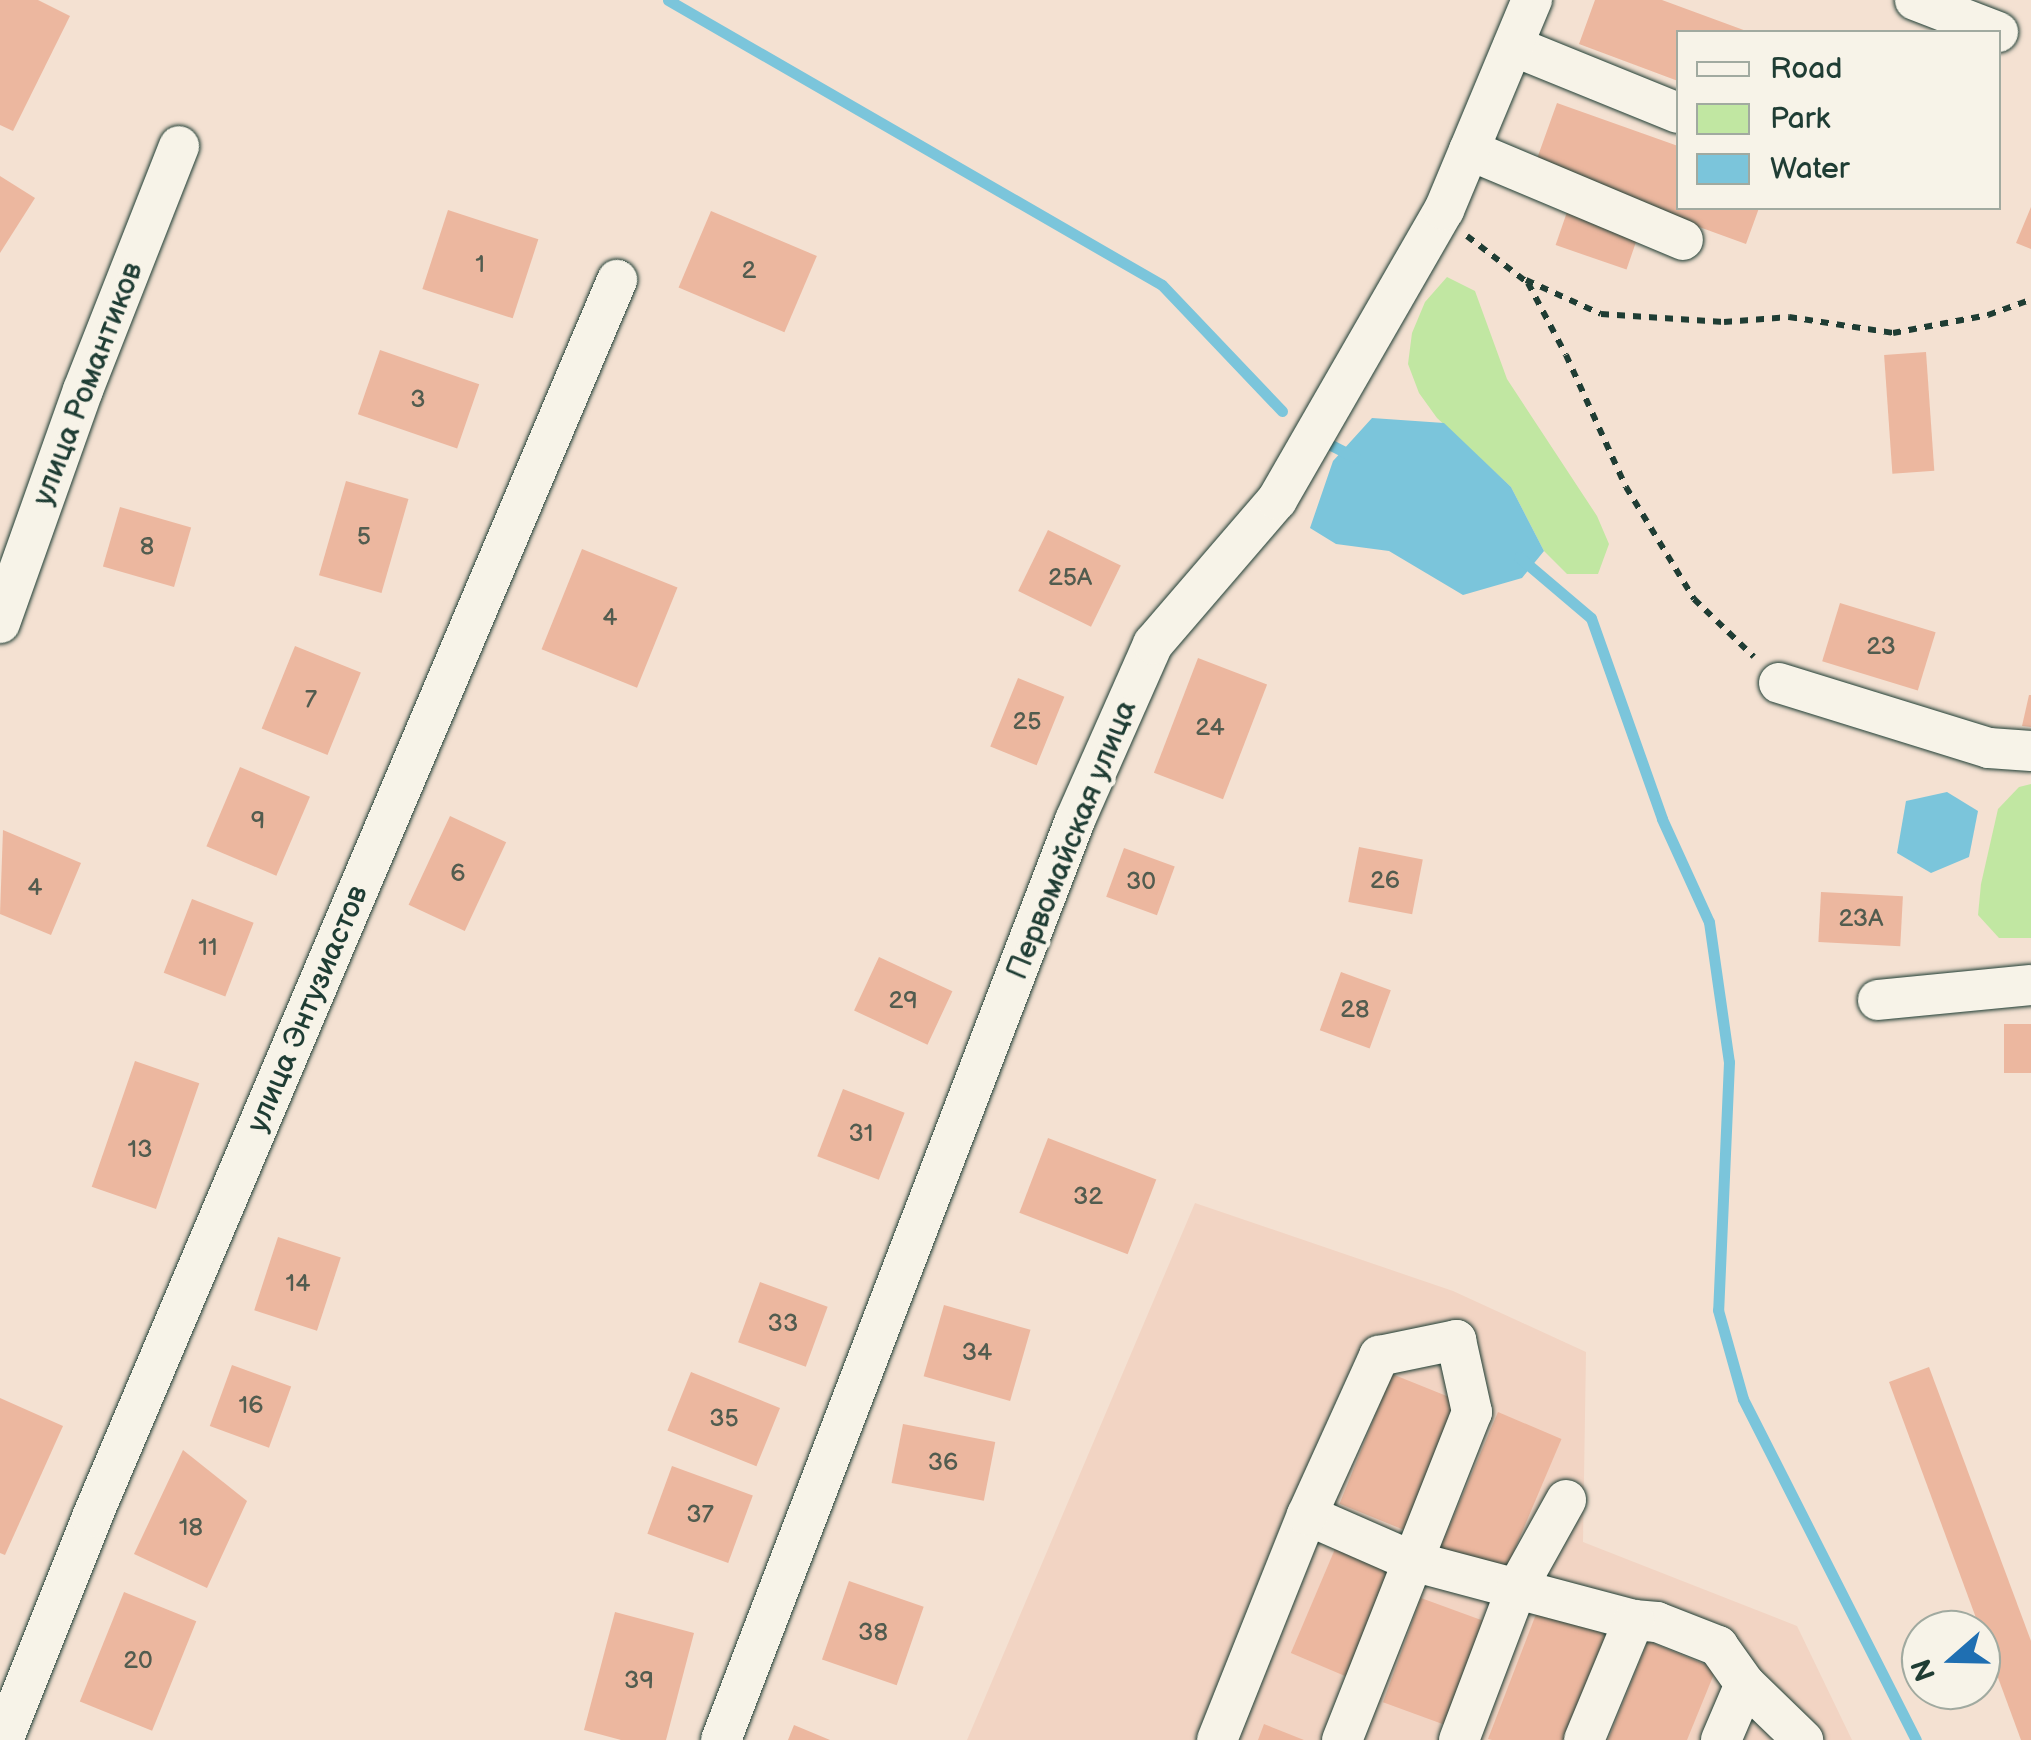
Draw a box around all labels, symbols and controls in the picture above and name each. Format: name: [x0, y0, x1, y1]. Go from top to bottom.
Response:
legend: [1676, 30, 2001, 210]
text: Road: [1770, 51, 1843, 87]
text: Park: [1770, 101, 1830, 137]
text: Water: [1770, 151, 1850, 187]
house number: 1: [475, 250, 485, 280]
house number: 2: [742, 256, 756, 286]
street label: улица Романтиков: [25, 257, 151, 511]
house number: 3: [410, 385, 426, 415]
house number: 5: [357, 522, 371, 552]
house number: 8: [140, 532, 154, 562]
house number: 25А: [1048, 563, 1092, 593]
house number: 4: [602, 603, 618, 633]
house number: 23: [1866, 632, 1896, 662]
house number: 7: [305, 685, 317, 715]
street label: Первомайская улица: [1000, 695, 1144, 985]
house number: 25: [1012, 707, 1042, 737]
house number: 24: [1195, 713, 1225, 743]
house number: 9: [251, 806, 265, 836]
house number: 6: [450, 859, 466, 889]
house number: 26: [1370, 866, 1400, 896]
house number: 30: [1126, 867, 1156, 897]
house number: 4: [27, 873, 43, 903]
street label: улица Энтузиастов: [240, 880, 376, 1138]
house number: 23А: [1839, 904, 1883, 934]
house number: 11: [198, 933, 218, 963]
house number: 29: [888, 986, 918, 1016]
house number: 28: [1340, 995, 1370, 1025]
house number: 31: [848, 1119, 874, 1149]
house number: 13: [127, 1135, 153, 1165]
house number: 32: [1073, 1182, 1103, 1212]
house number: 14: [286, 1269, 310, 1299]
house number: 33: [768, 1309, 798, 1339]
house number: 34: [962, 1338, 992, 1368]
house number: 16: [239, 1391, 263, 1421]
house number: 35: [709, 1404, 739, 1434]
house number: 36: [928, 1448, 958, 1478]
house number: 37: [686, 1500, 714, 1530]
house number: 18: [179, 1513, 203, 1543]
north arrow: [1901, 1610, 2001, 1710]
house number: 38: [858, 1618, 888, 1648]
house number: 20: [123, 1646, 153, 1676]
text: N: [1905, 1654, 1943, 1685]
house number: 39: [624, 1666, 654, 1696]

